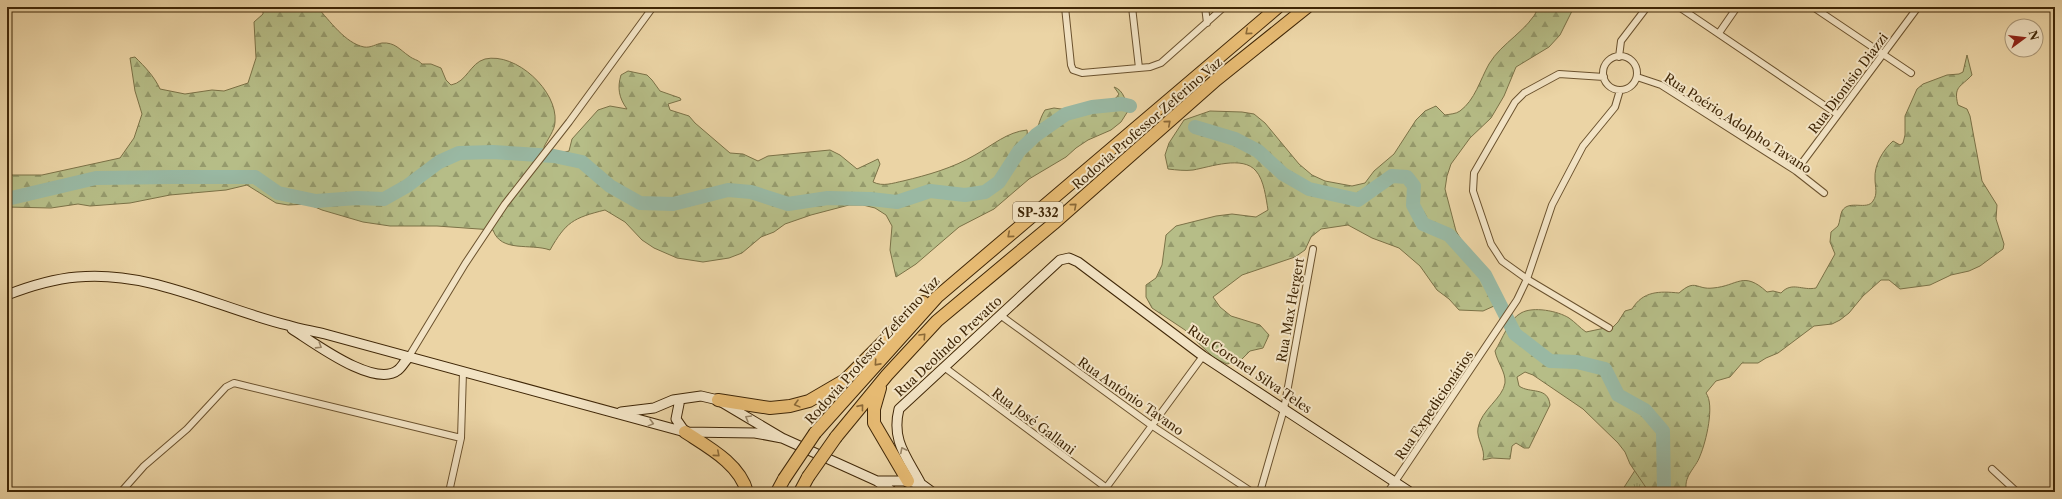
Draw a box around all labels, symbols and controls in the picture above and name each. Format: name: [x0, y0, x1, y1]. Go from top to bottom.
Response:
north arrow: [2004, 18, 2044, 58]
one-way arrow: [1245, 28, 1253, 35]
street label: Rua Dionísio Diazzi: [1805, 29, 1891, 137]
text: N: [2026, 29, 2042, 42]
street label: Rodovia Professor Zeferino Vaz: [1069, 53, 1226, 193]
street label: Rua Poério Adolpho Tavano: [1661, 69, 1815, 177]
one-way arrow: [1163, 120, 1171, 128]
road number: SP-332: [1013, 202, 1063, 222]
one-way arrow: [1069, 203, 1077, 210]
one-way arrow: [1008, 230, 1015, 237]
street label: Rua Max Hergert: [1273, 256, 1307, 364]
street label: Rodovia Professor Zeferino Vaz: [801, 272, 943, 427]
street label: Rua Deolindo Prevatto: [891, 292, 1005, 400]
street label: Rua Coronel Silva Teles: [1185, 321, 1315, 417]
one-way arrow: [918, 333, 926, 341]
one-way arrow: [315, 341, 322, 349]
street label: Rua Expedicionários: [1392, 347, 1477, 463]
street label: Rua Antônio Tavano: [1075, 354, 1187, 439]
one-way arrow: [875, 359, 882, 366]
street label: Rua José Gallani: [989, 384, 1079, 458]
one-way arrow: [794, 399, 801, 408]
one-way arrow: [856, 404, 863, 411]
one-way arrow: [745, 416, 752, 423]
one-way arrow: [648, 419, 654, 427]
one-way arrow: [900, 446, 908, 454]
one-way arrow: [712, 449, 720, 457]

